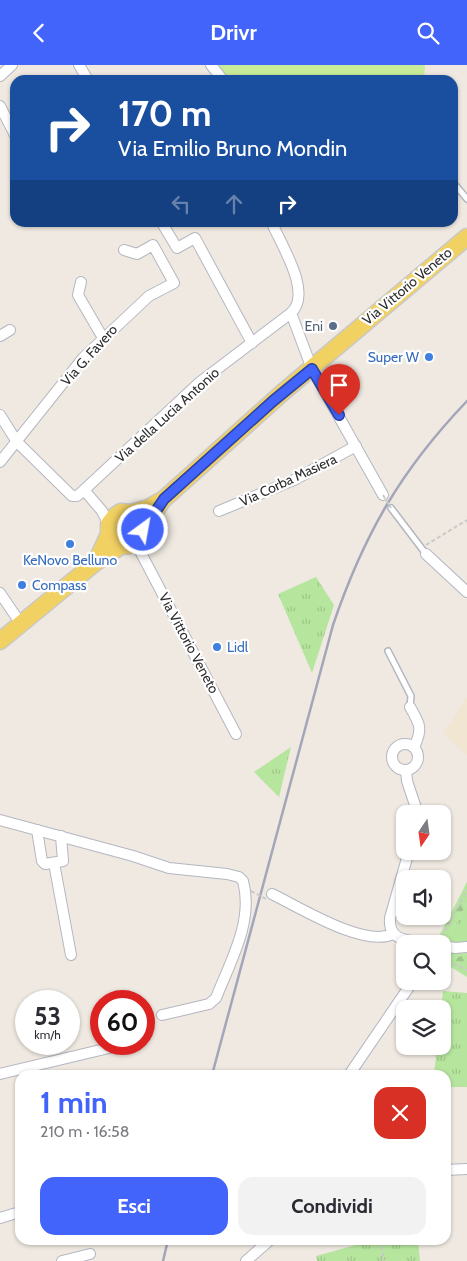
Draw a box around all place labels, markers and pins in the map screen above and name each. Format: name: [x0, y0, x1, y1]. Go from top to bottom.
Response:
place label: Eni: [305, 317, 323, 335]
marker: Eni: [327, 320, 339, 332]
place label: Super W: [368, 348, 420, 366]
marker: Super W: [423, 351, 435, 363]
pin: [318, 364, 360, 415]
marker: KeNovo Belluno: [64, 538, 76, 550]
place label: KeNovo Belluno: [23, 551, 117, 569]
place label: Compass: [32, 576, 87, 594]
marker: Compass: [16, 579, 28, 591]
place label: Lidl: [227, 638, 249, 656]
marker: Lidl: [211, 641, 223, 653]

